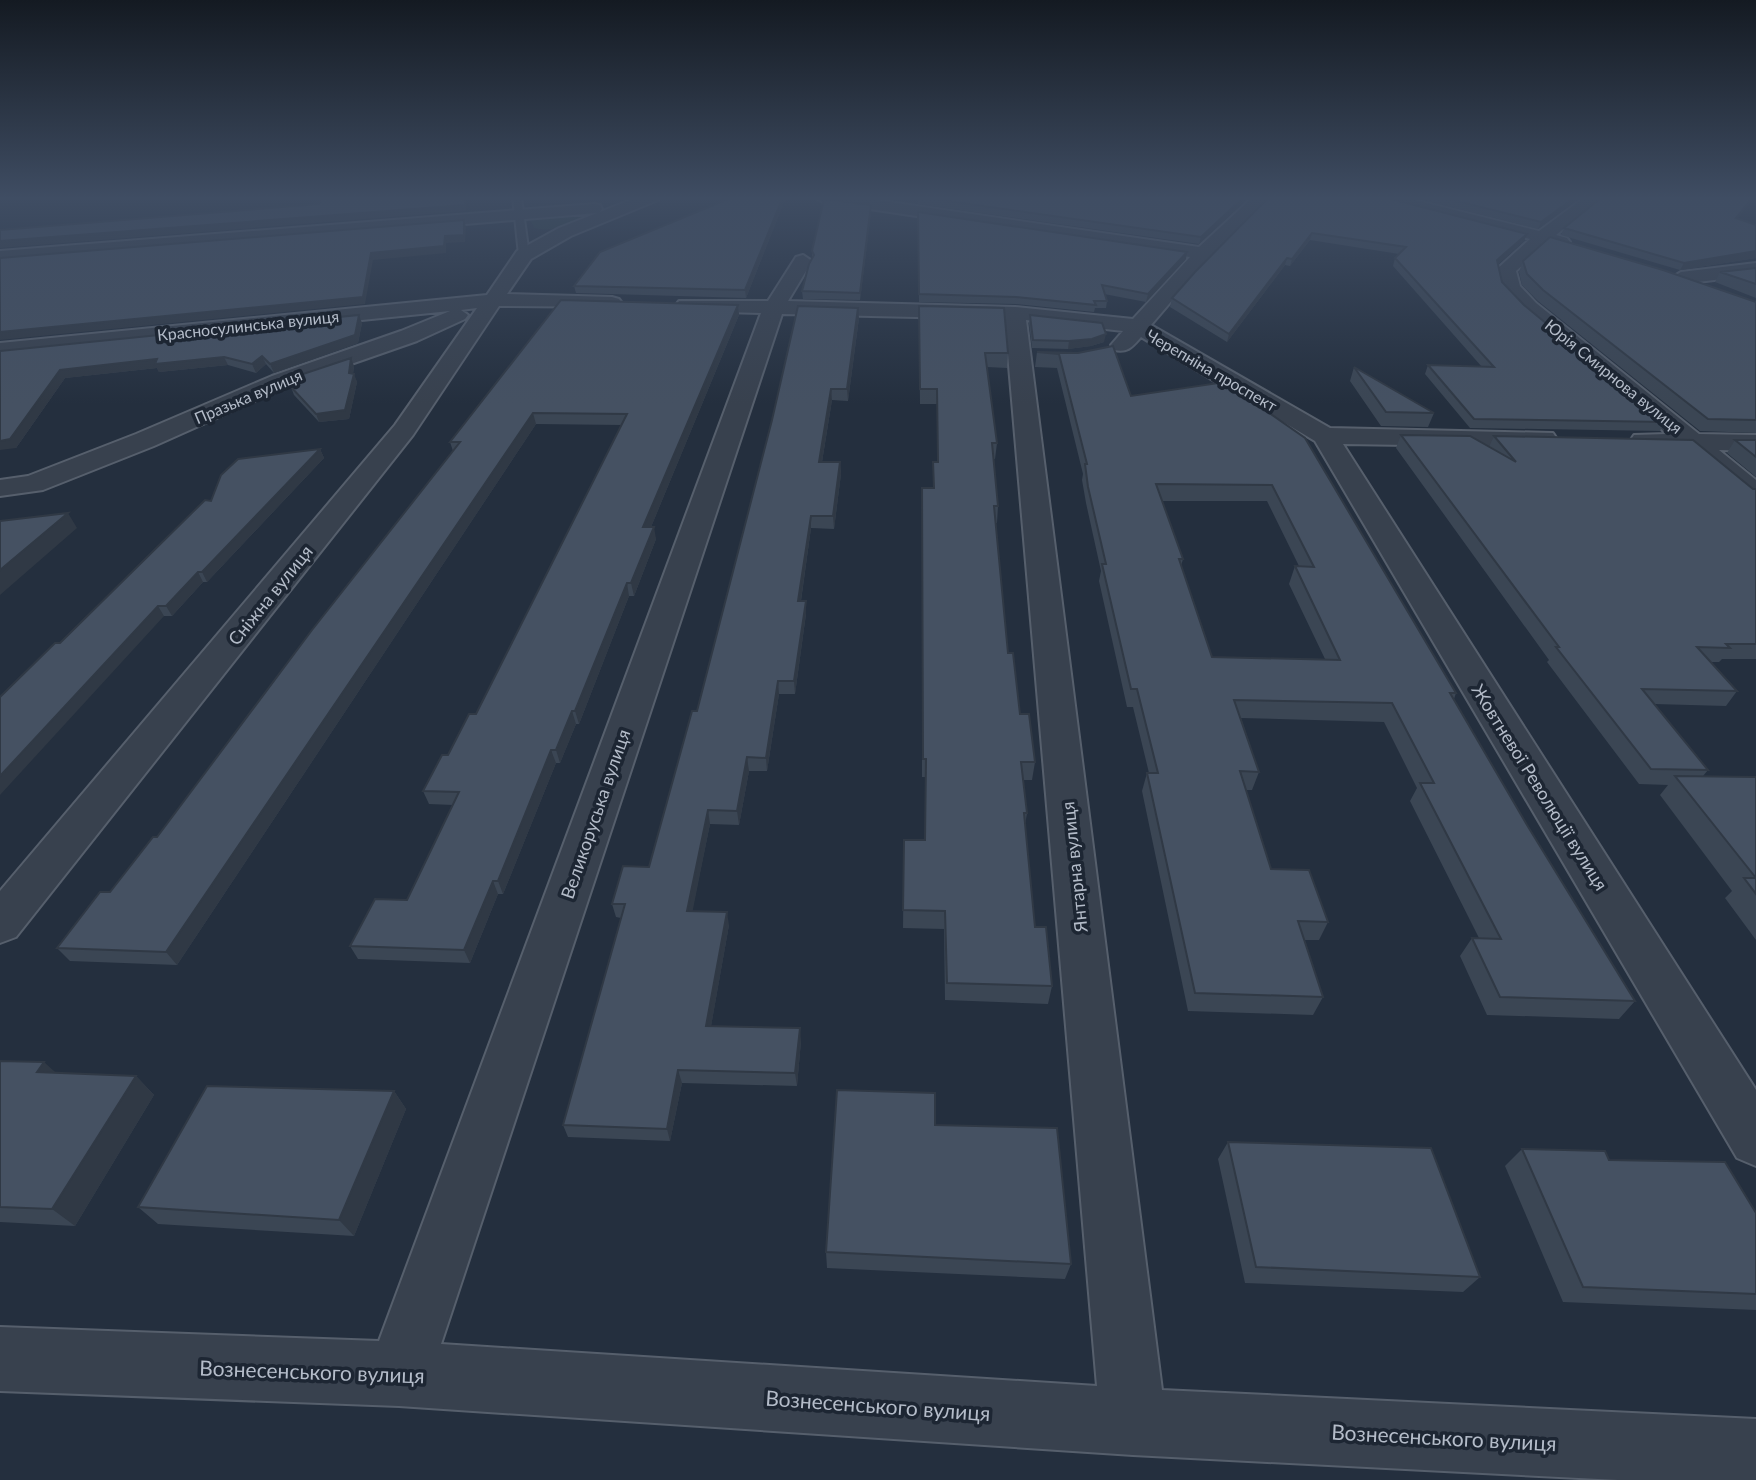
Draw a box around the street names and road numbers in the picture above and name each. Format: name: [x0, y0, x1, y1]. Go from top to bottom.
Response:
street label: Красносулинська вулиця: [156, 306, 340, 344]
street label: Юрія Смирнова вулиця: [1542, 315, 1686, 437]
street label: Черепніна проспект: [1143, 325, 1281, 415]
street label: Празька вулиця: [191, 365, 305, 427]
street label: Сніжна вулиця: [223, 541, 317, 649]
street label: Жовтневої Революції вулиця: [1467, 680, 1613, 894]
street label: Великоруська вулиця: [556, 726, 634, 902]
street label: Янтарна вулиця: [1056, 800, 1092, 935]
street label: Вознесенського вулиця: [199, 1355, 425, 1387]
street label: Вознесенського вулиця: [765, 1385, 991, 1425]
street label: Вознесенського вулиця: [1331, 1419, 1557, 1455]

